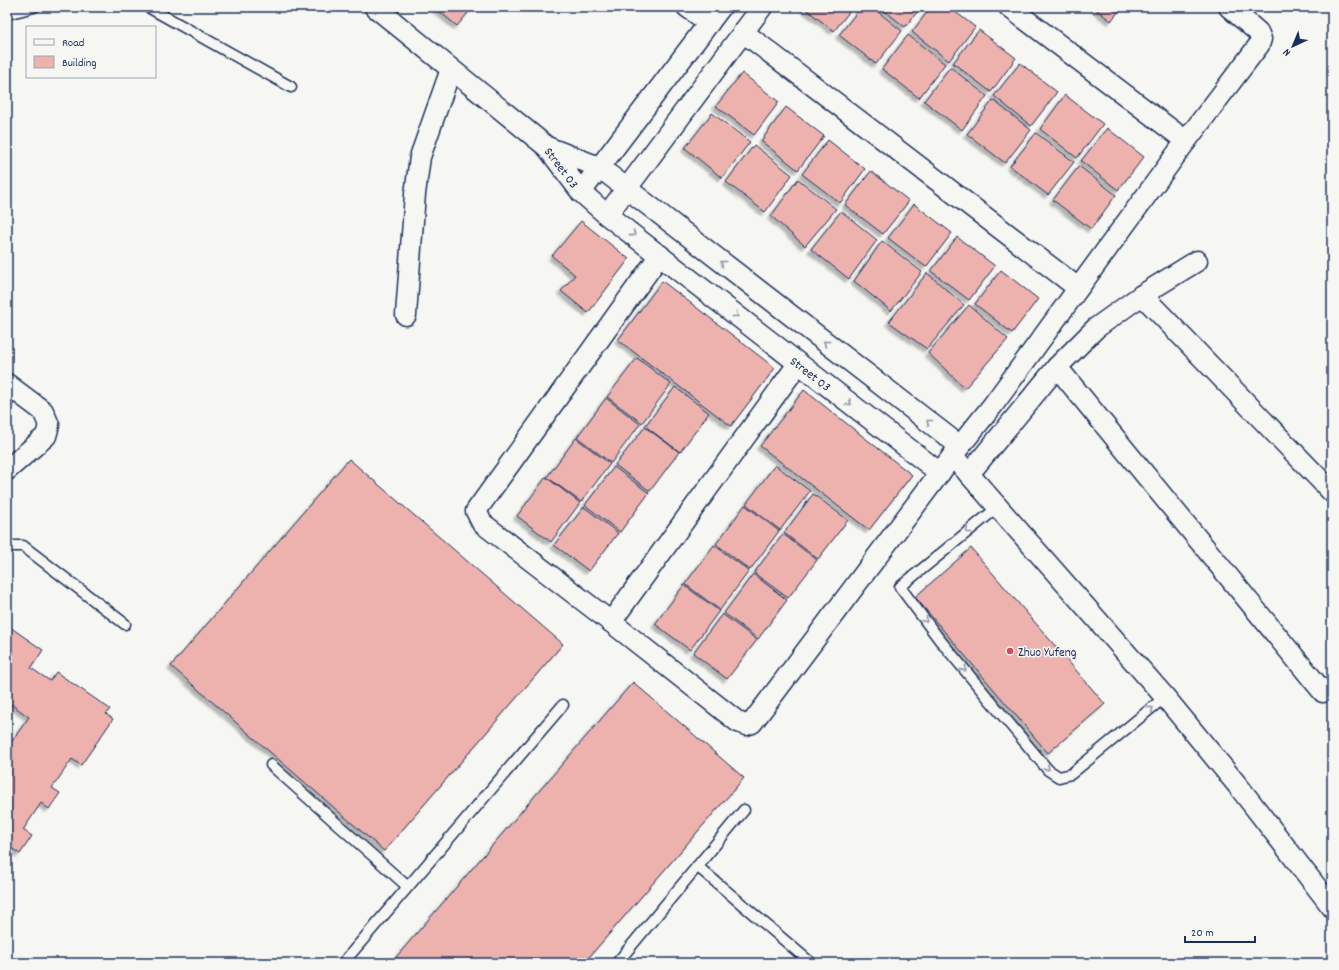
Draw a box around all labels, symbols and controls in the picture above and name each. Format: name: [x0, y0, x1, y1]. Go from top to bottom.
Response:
legend: [26, 26, 156, 78]
north arrow: [1273, 26, 1313, 66]
text: Road: [62, 35, 84, 52]
text: N: [1280, 44, 1295, 59]
text: Building: [62, 55, 97, 72]
street label: Street 03: [538, 144, 582, 193]
one-way arrow: [629, 230, 636, 237]
one-way arrow: [721, 261, 728, 268]
one-way arrow: [731, 310, 738, 317]
one-way arrow: [824, 340, 831, 347]
street label: Street 03: [785, 353, 834, 397]
one-way arrow: [844, 399, 851, 406]
one-way arrow: [926, 420, 933, 427]
one-way arrow: [965, 527, 972, 534]
one-way arrow: [920, 616, 927, 623]
place label: Zhuo Yufeng: [1018, 644, 1077, 663]
marker: Zhuo Yufeng: [1005, 646, 1015, 656]
one-way arrow: [959, 664, 966, 671]
one-way arrow: [1146, 707, 1153, 714]
one-way arrow: [1042, 764, 1050, 771]
scale bar: [1185, 918, 1255, 944]
text: 20 m: [1191, 925, 1214, 942]

